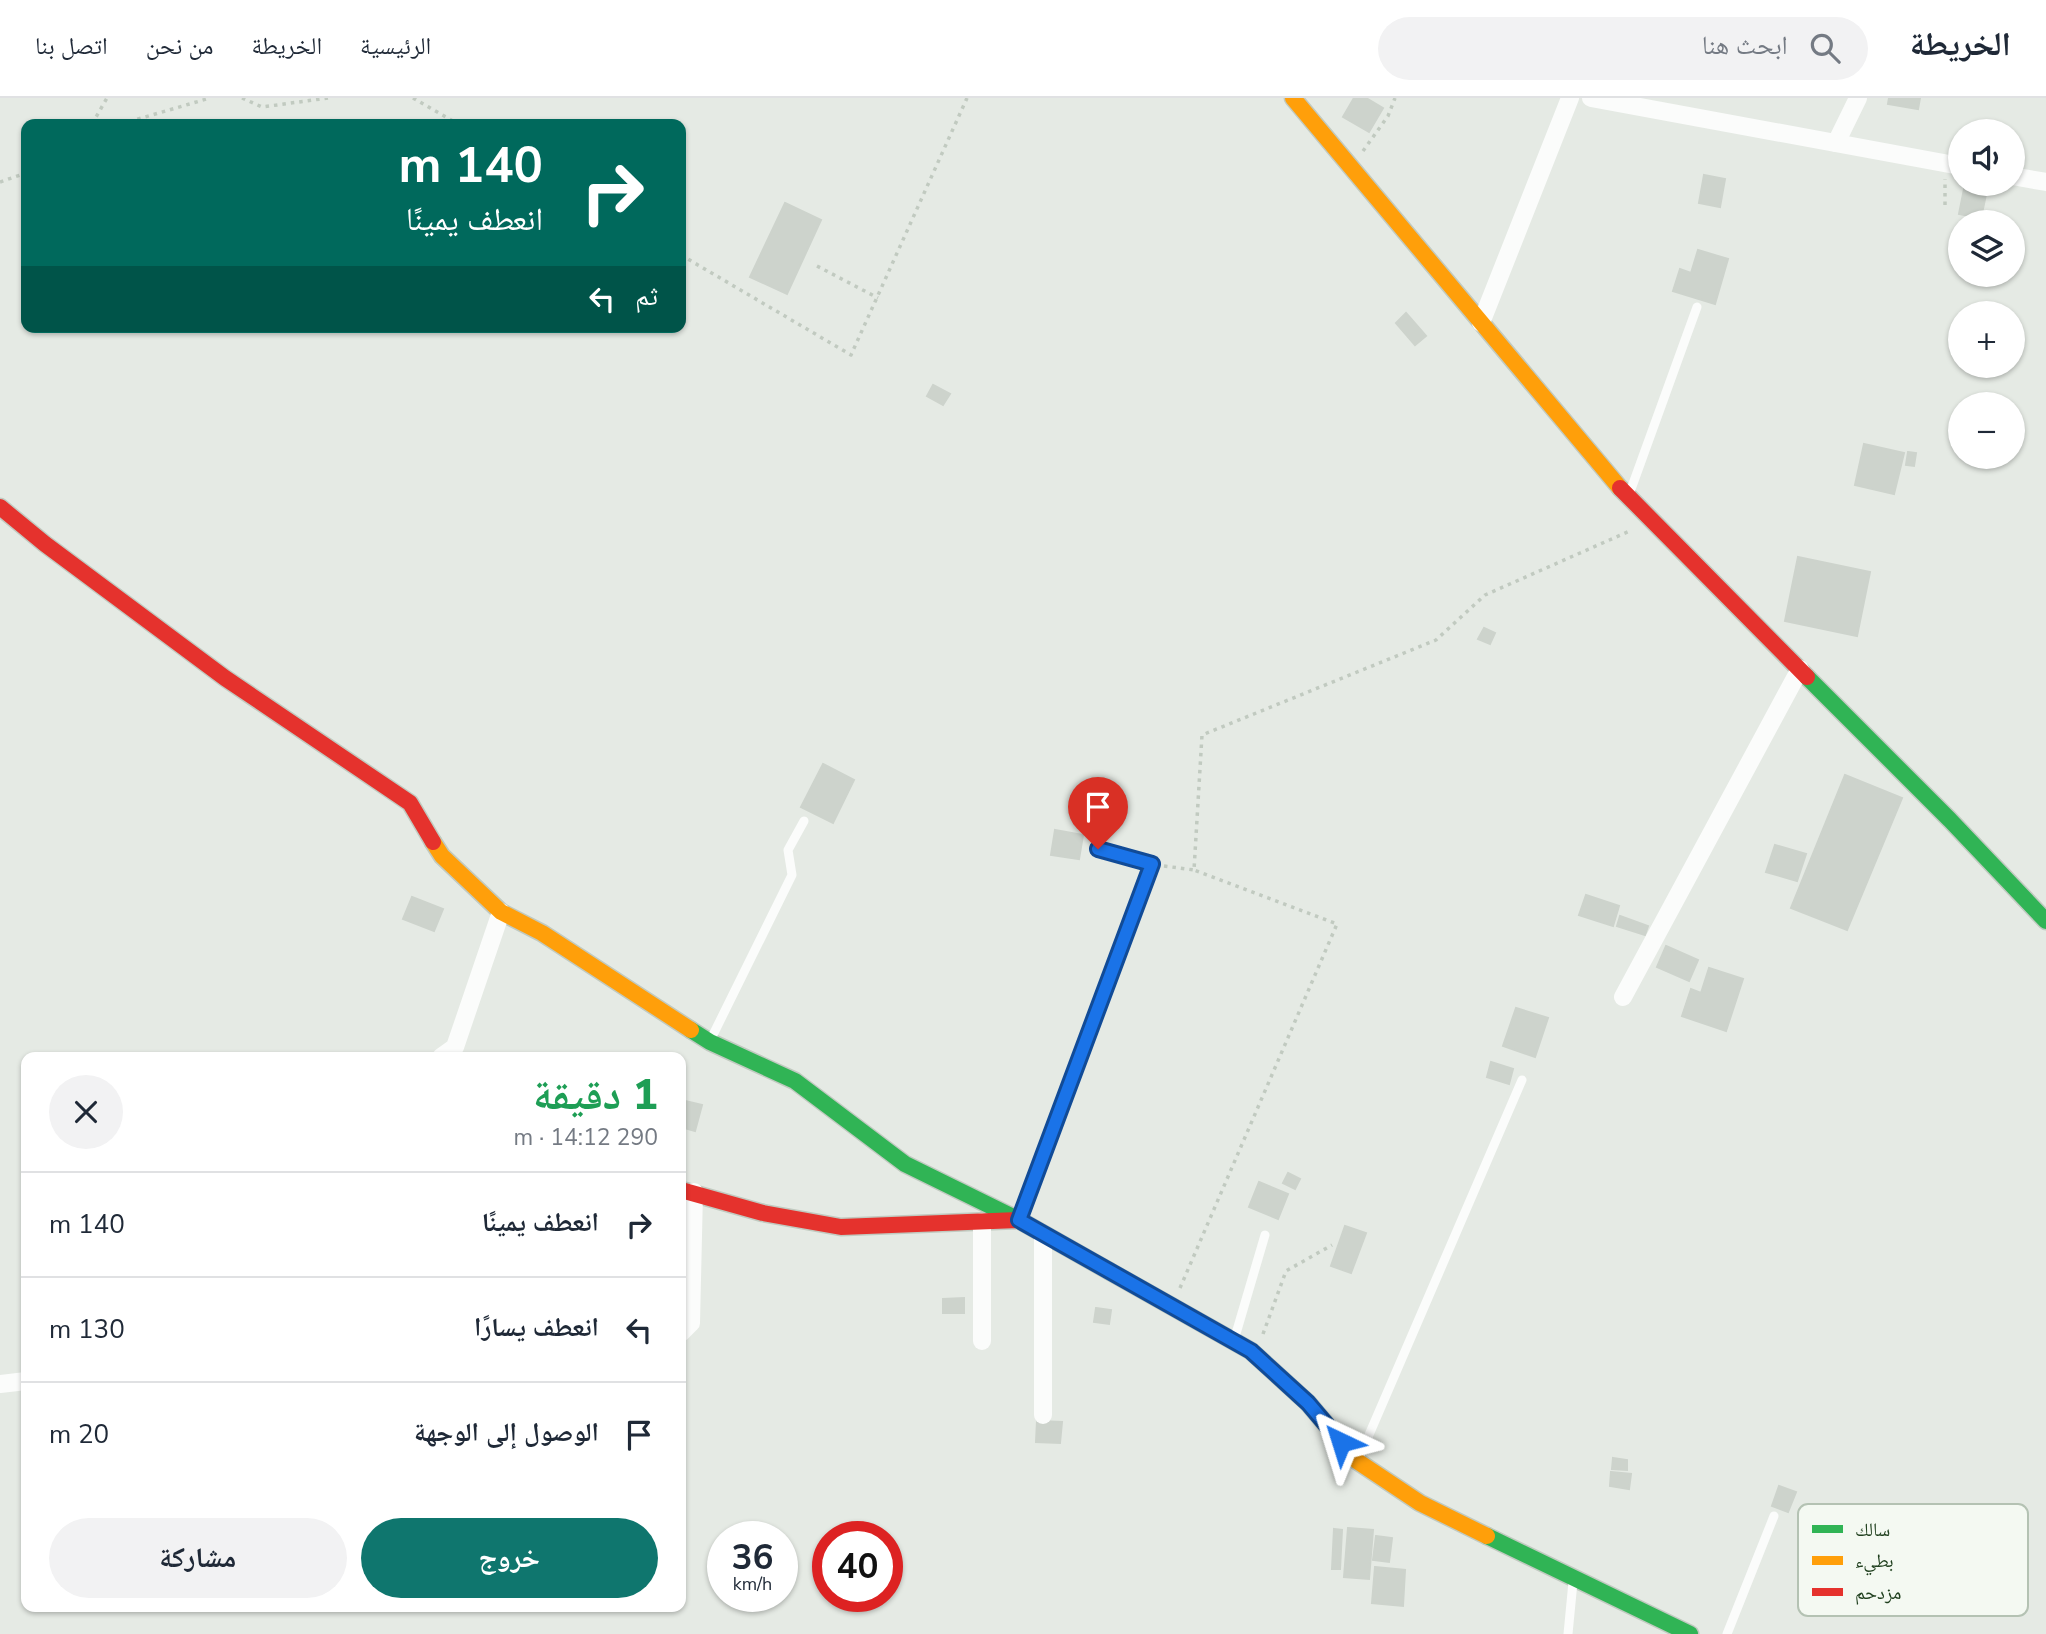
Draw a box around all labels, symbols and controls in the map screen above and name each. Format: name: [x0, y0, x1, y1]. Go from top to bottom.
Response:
search box: [1378, 17, 1868, 80]
text: الخريطة: [1910, 22, 2011, 67]
text: ابحث هنا: [1702, 28, 1788, 63]
icon: search: [1806, 29, 1844, 67]
text: اتصل بنا: [35, 30, 108, 62]
text: من نحن: [146, 30, 213, 62]
text: الخريطة: [251, 30, 322, 62]
text: الرئيسية: [360, 30, 431, 62]
map controls: [1948, 119, 2025, 469]
button: sound: [1948, 119, 2025, 196]
text: 140 m: [399, 132, 543, 199]
icon: right: [567, 147, 658, 238]
text: انعطف يمينًا: [406, 198, 543, 241]
button: layers: [1948, 210, 2025, 287]
text: ثم: [635, 279, 658, 314]
icon: left: [583, 280, 621, 318]
button: +: [1948, 301, 2025, 378]
button: −: [1948, 392, 2025, 469]
pin: [1068, 777, 1128, 849]
icon: arrive: [1079, 788, 1117, 826]
text: 1 دقيقة: [533, 1067, 658, 1124]
button: close: [49, 1075, 123, 1149]
text: 290 m · 14:12: [513, 1122, 658, 1153]
text: انعطف يمينًا: [482, 1205, 599, 1240]
icon: right: [620, 1206, 658, 1244]
text: 140 m: [49, 1207, 125, 1242]
text: انعطف يسارًا: [474, 1310, 599, 1345]
icon: left: [620, 1311, 658, 1349]
text: 130 m: [49, 1312, 125, 1347]
position arrow: [1304, 1405, 1378, 1479]
text: الوصول إلى الوجهة: [414, 1415, 599, 1450]
icon: arrive: [620, 1416, 658, 1454]
text: 20 m: [49, 1417, 109, 1452]
legend: [1798, 1504, 2028, 1616]
text: سالك: [1855, 1517, 1890, 1543]
button: مشاركة: [49, 1518, 347, 1598]
button: خروج: [361, 1518, 658, 1598]
speed limit sign: 40: [812, 1521, 903, 1612]
text: 36: [731, 1534, 774, 1581]
text: بطيء: [1855, 1548, 1894, 1576]
text: km/h: [733, 1572, 772, 1596]
text: مزدحم: [1855, 1580, 1901, 1606]

